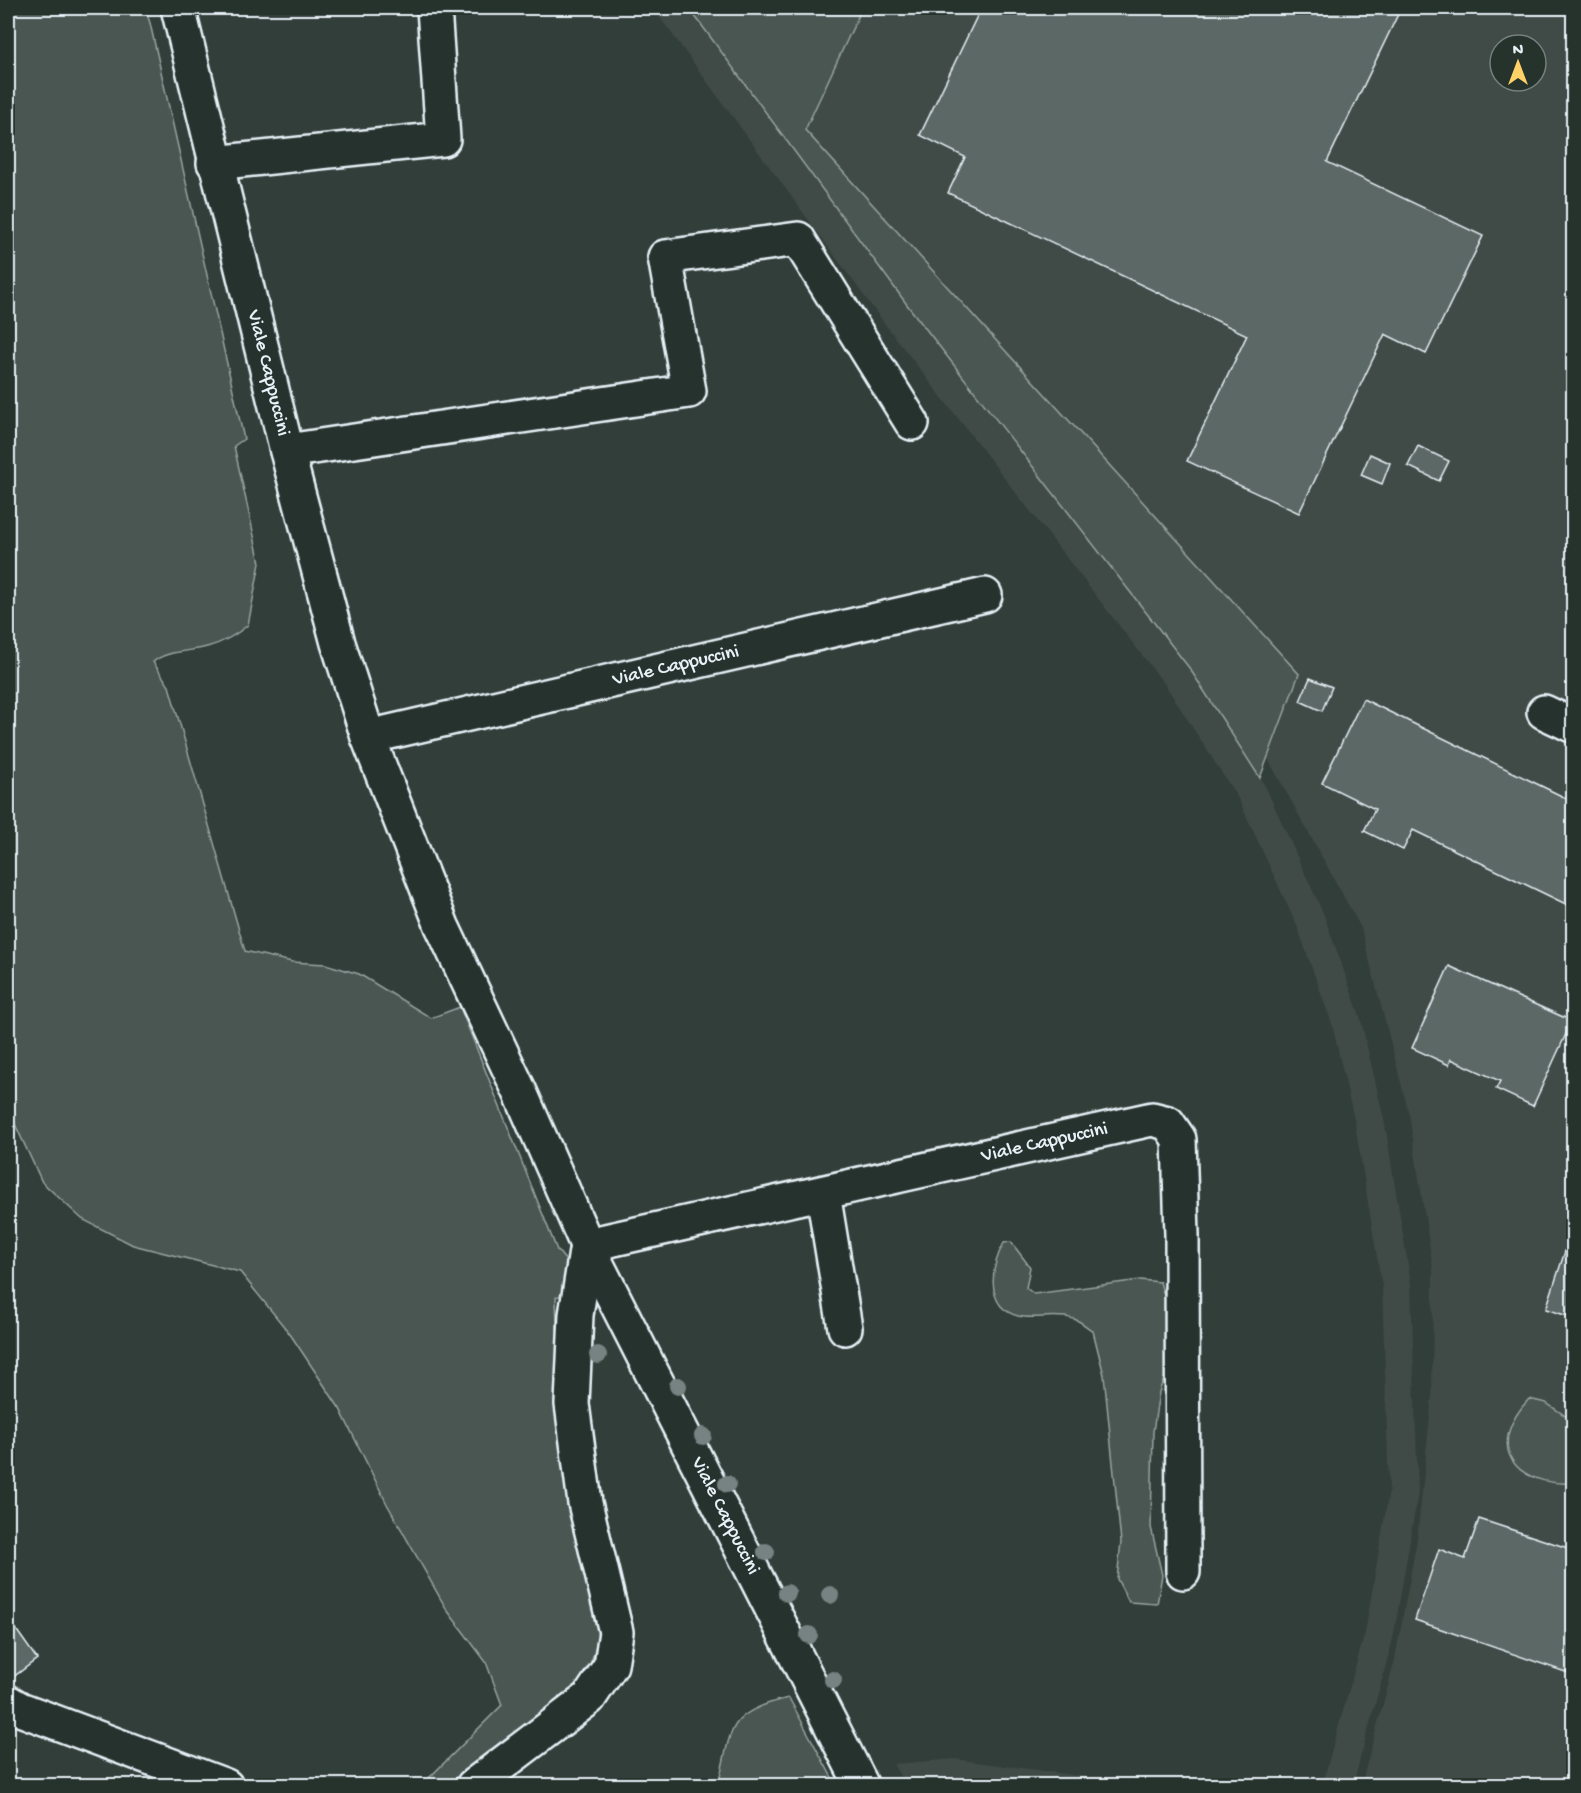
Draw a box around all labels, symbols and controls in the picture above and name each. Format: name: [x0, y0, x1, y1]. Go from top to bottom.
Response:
north arrow: [1488, 33, 1548, 93]
text: N: [1513, 42, 1524, 61]
street label: Viale Cappuccini: [241, 307, 294, 438]
street label: Viale Cappuccini: [610, 640, 741, 692]
street label: Viale Cappuccini: [978, 1118, 1110, 1168]
street label: Viale Cappuccini: [685, 1452, 764, 1579]

